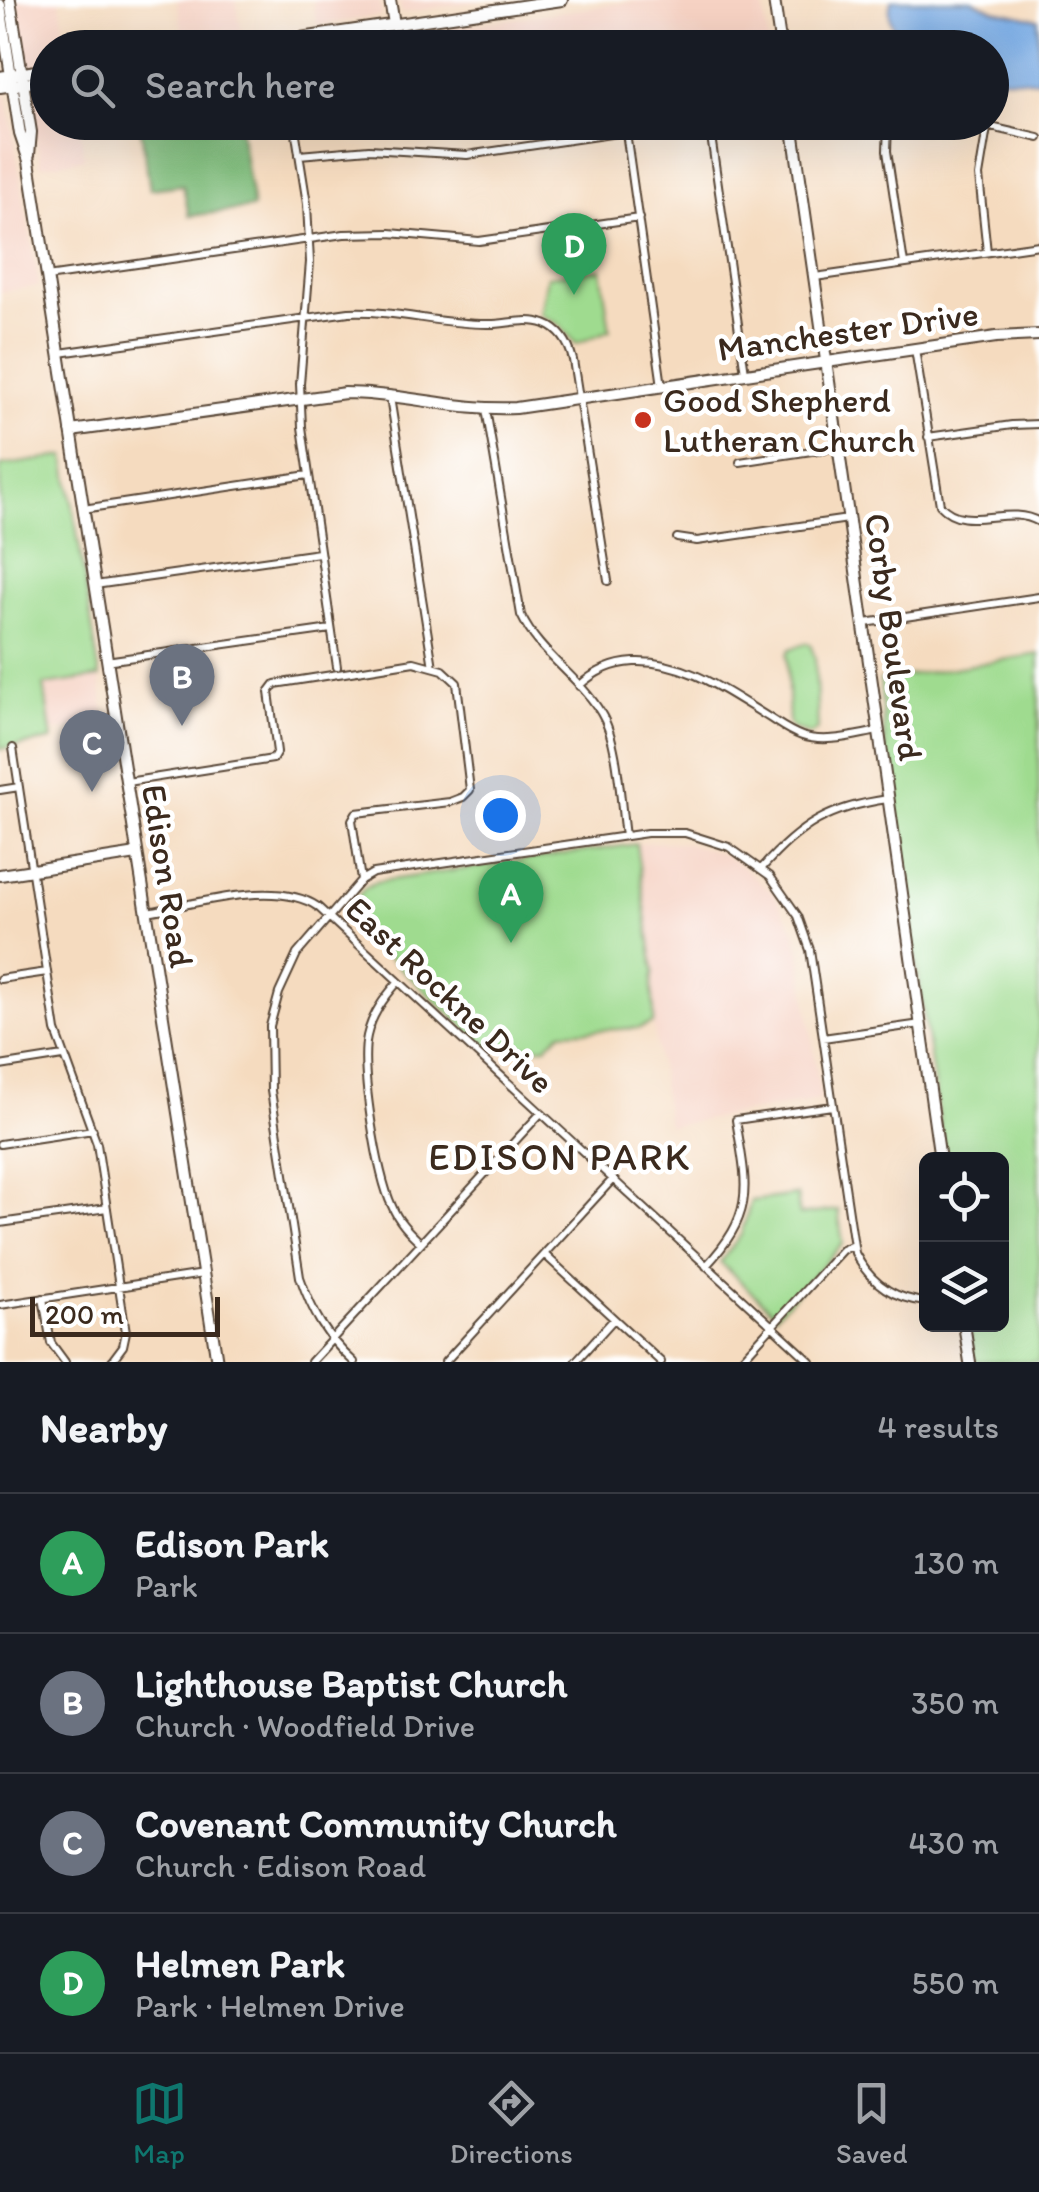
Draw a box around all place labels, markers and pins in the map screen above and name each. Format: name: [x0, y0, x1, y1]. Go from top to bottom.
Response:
pin: D: [542, 212, 606, 295]
place label: Good Shepherd Lutheran Church: [663, 379, 915, 461]
marker: Good Shepherd Lutheran Church: [632, 409, 654, 431]
pin: B: [150, 644, 214, 726]
pin: C: [59, 710, 124, 792]
pin: A: [478, 860, 544, 943]

